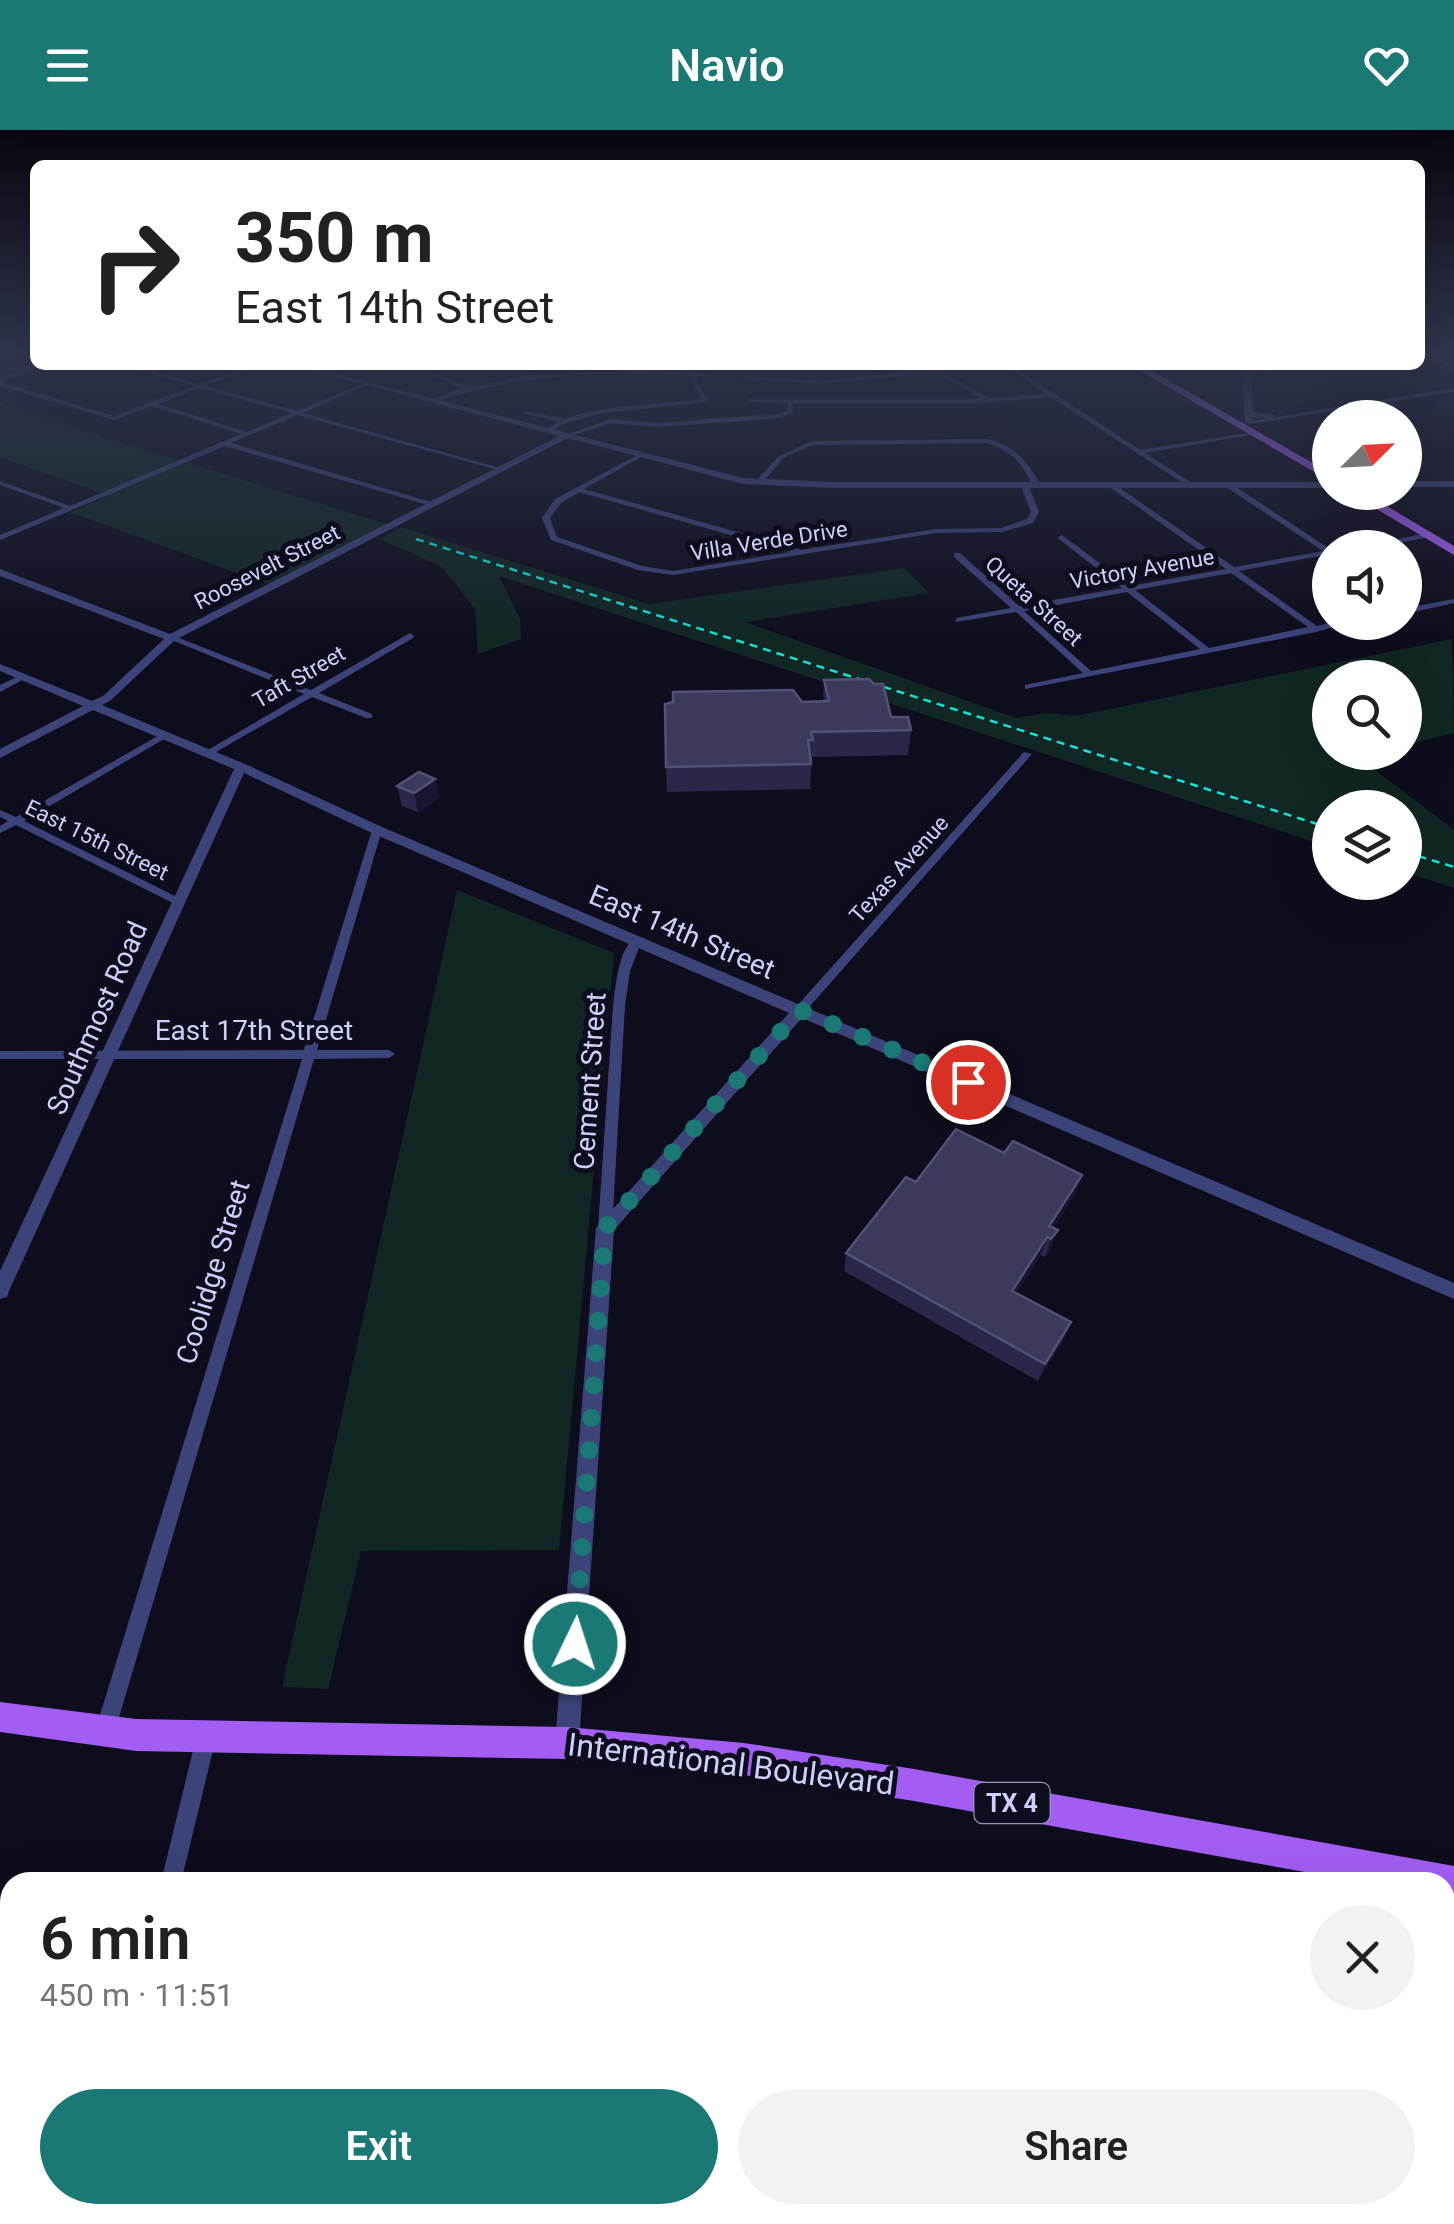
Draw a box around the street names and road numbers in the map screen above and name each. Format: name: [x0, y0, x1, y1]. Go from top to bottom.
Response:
street label: Villa Verde Drive: [689, 516, 849, 566]
street label: Roosevelt Street: [190, 520, 344, 614]
street label: Victory Avenue: [1068, 544, 1216, 594]
street label: Queta Street: [980, 551, 1088, 651]
street label: Taft Street: [248, 641, 350, 713]
street label: East 15th Street: [21, 795, 173, 885]
street label: Texas Avenue: [844, 810, 954, 928]
street label: East 14th Street: [584, 878, 780, 986]
street label: Southmost Road: [40, 916, 154, 1120]
street label: Cement Street: [567, 991, 613, 1171]
street label: East 17th Street: [155, 1014, 353, 1047]
street label: Coolidge Street: [169, 1176, 257, 1368]
street label: International Boulevard: [566, 1725, 896, 1803]
road number: TX 4: [974, 1783, 1050, 1823]

